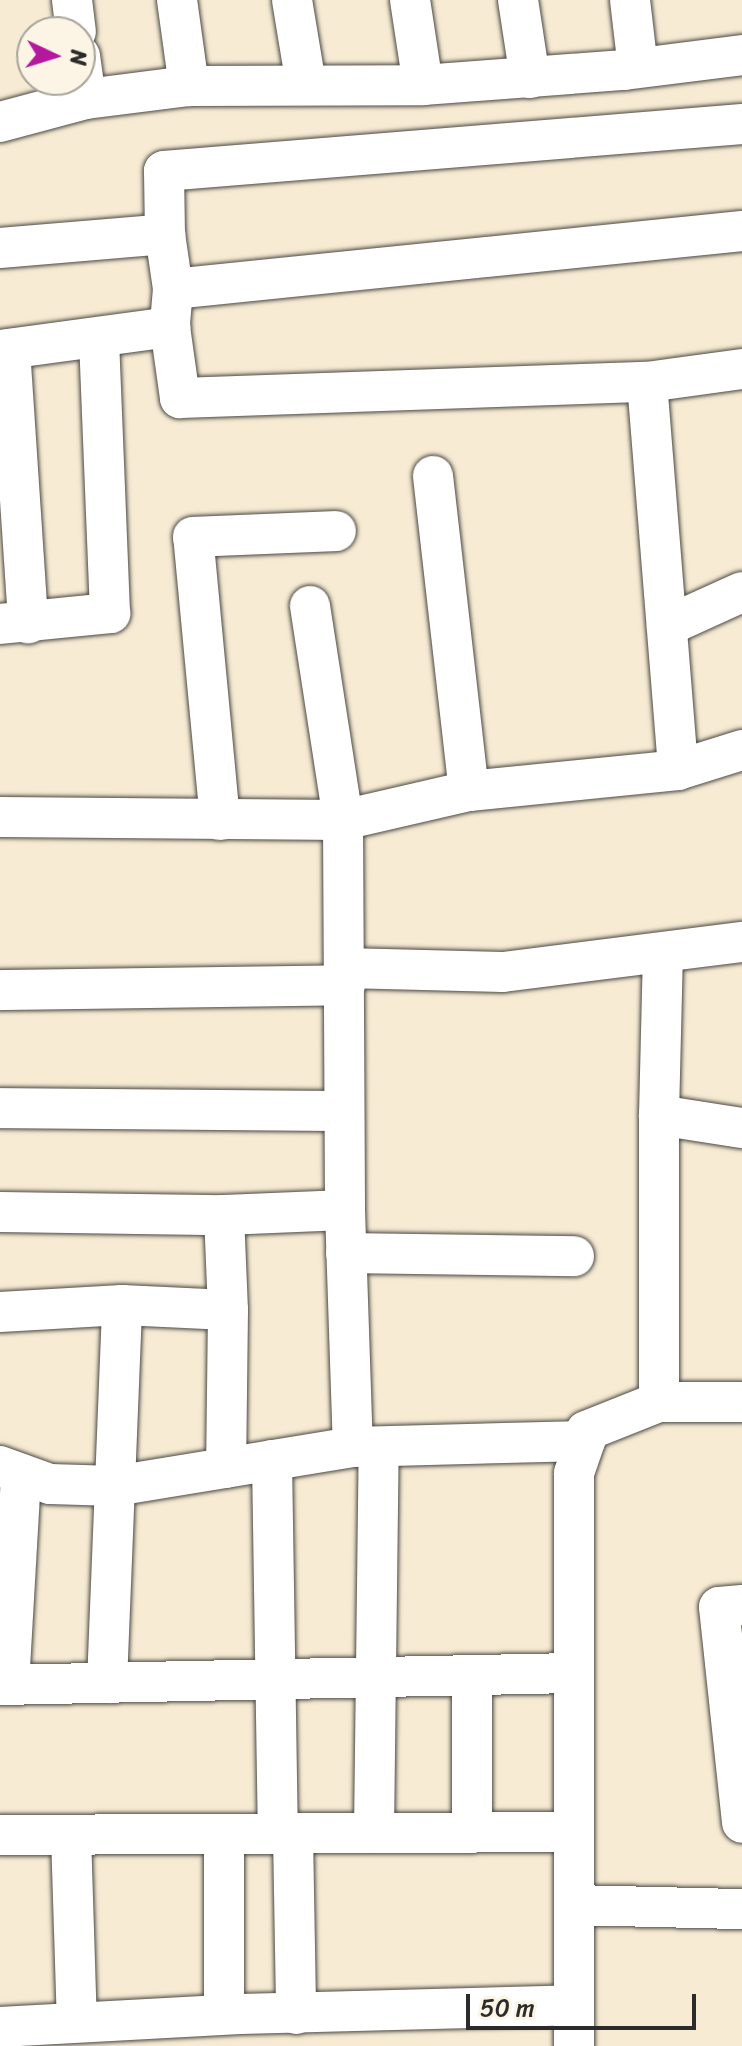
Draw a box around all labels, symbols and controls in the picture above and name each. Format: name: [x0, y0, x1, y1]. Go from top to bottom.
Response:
north arrow: [16, 16, 96, 96]
text: N: [58, 49, 98, 67]
scale bar: [470, 1978, 700, 2028]
text: 50 m: [480, 1987, 535, 2029]

